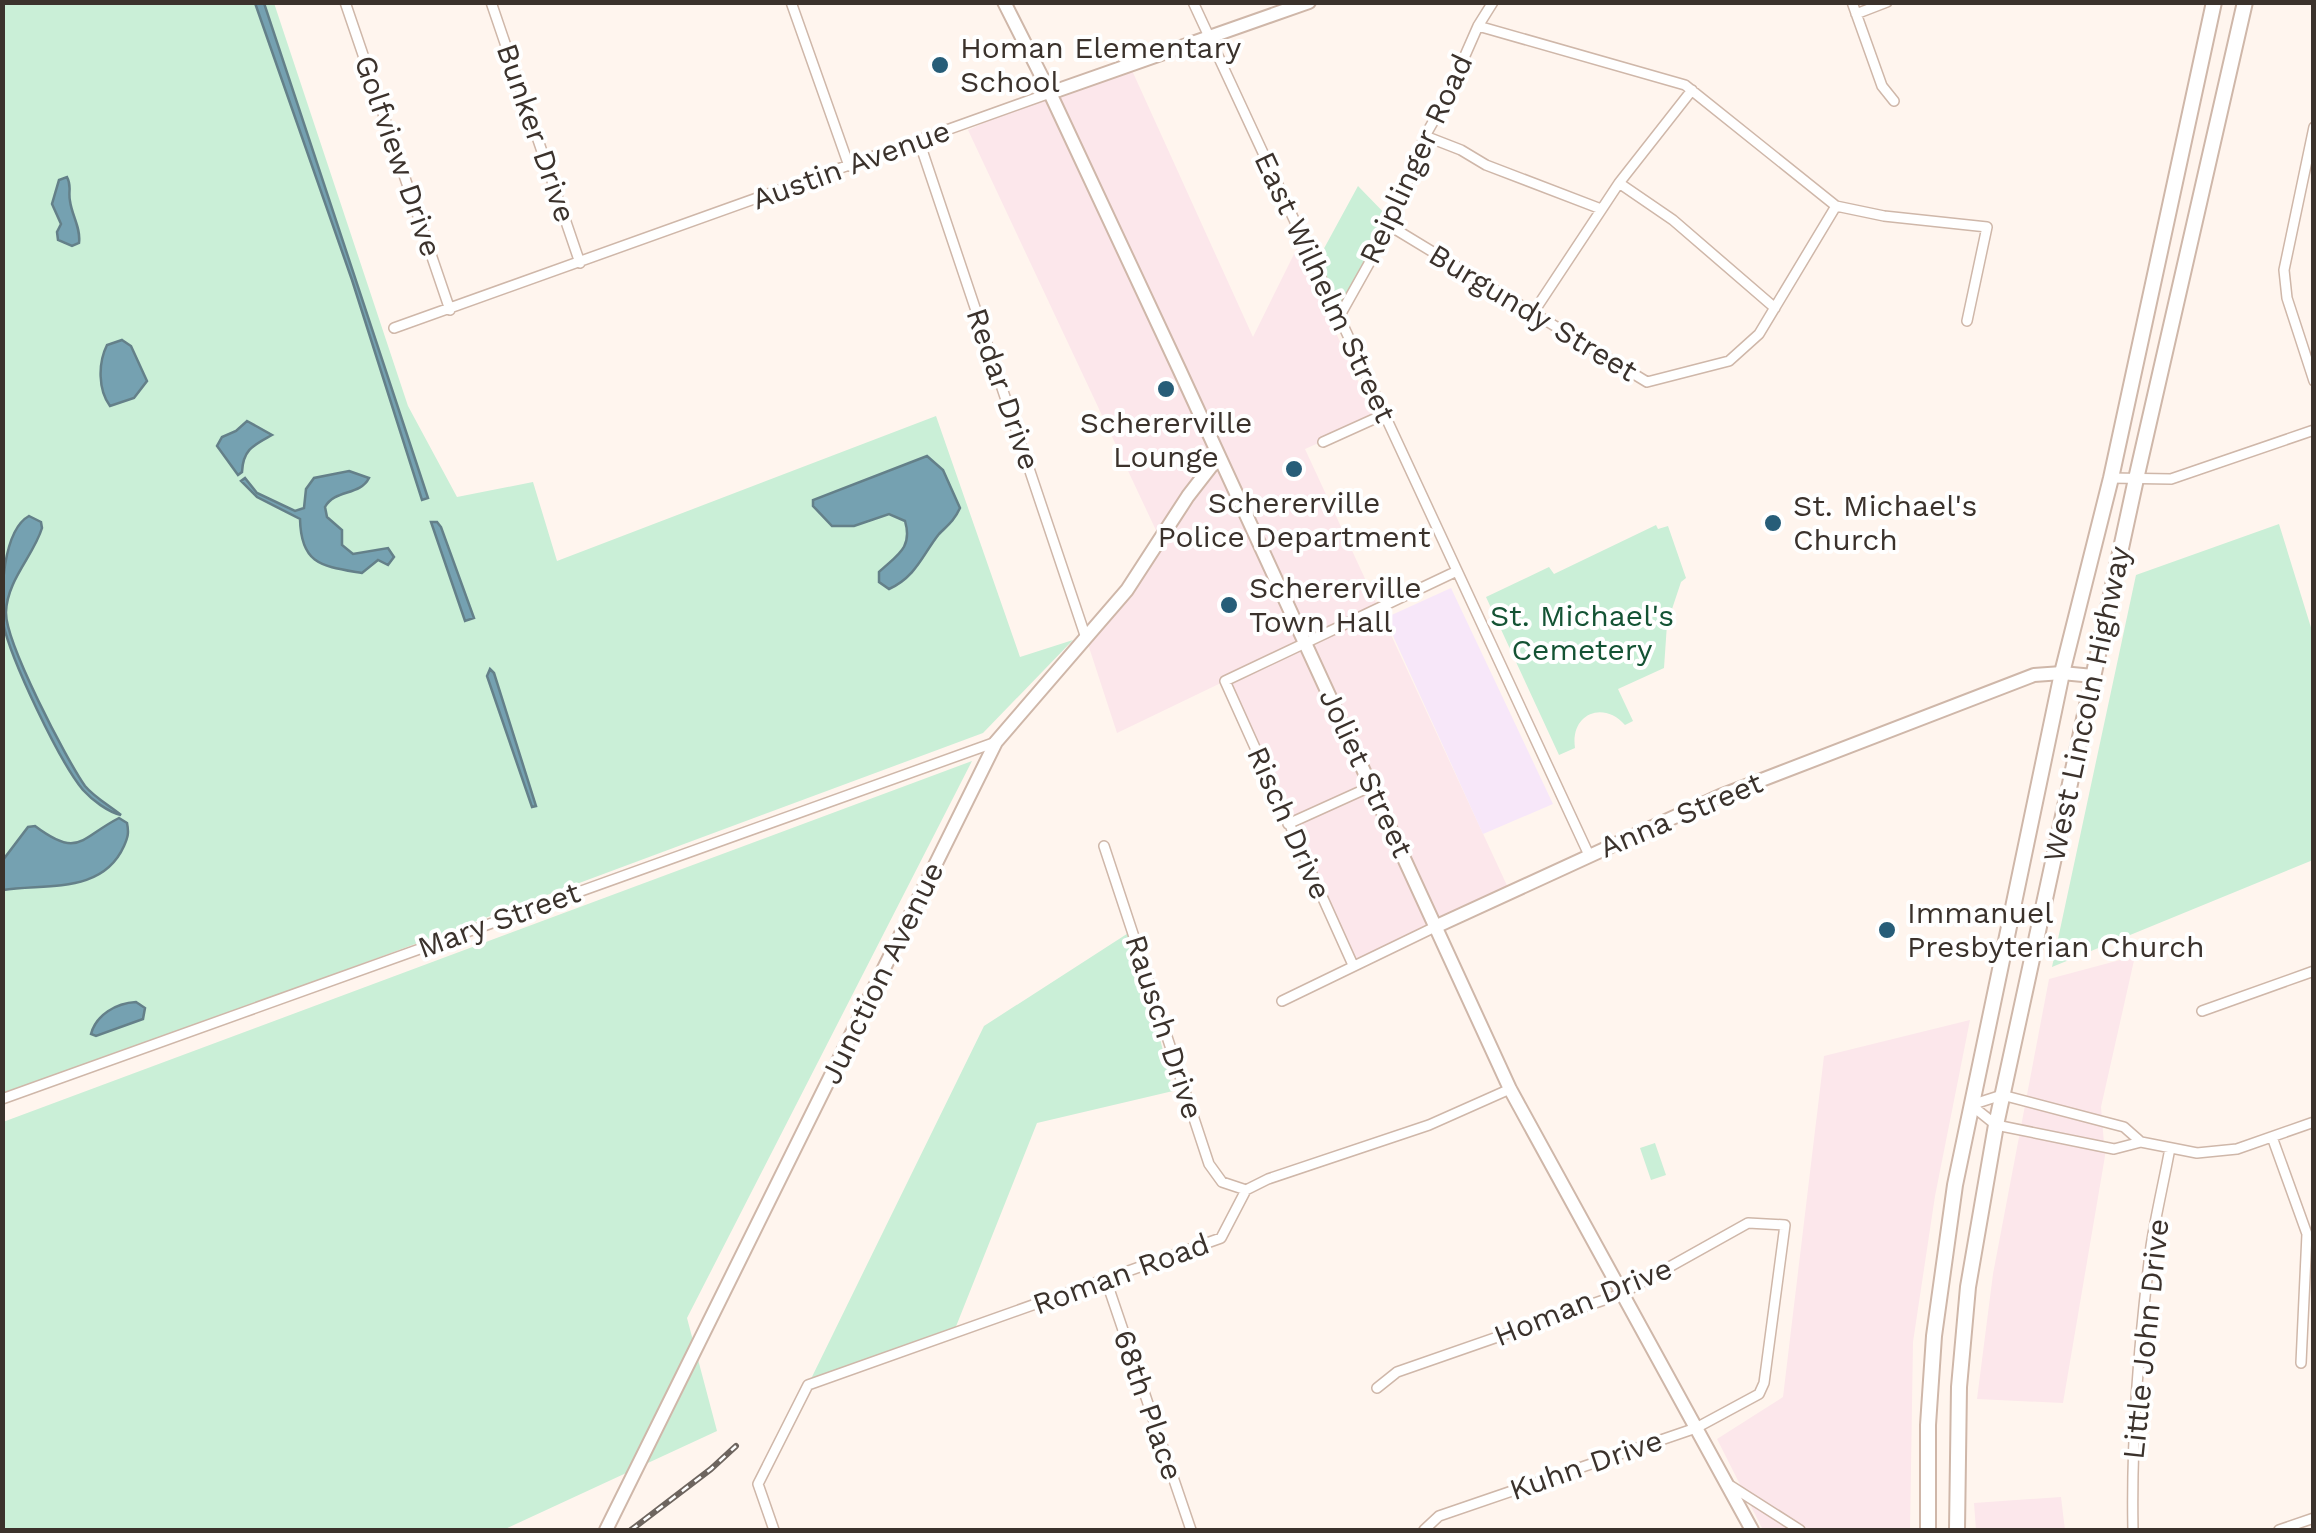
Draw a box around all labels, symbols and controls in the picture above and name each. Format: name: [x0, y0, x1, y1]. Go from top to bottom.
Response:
place label: Homan Elementary School: [960, 30, 1242, 99]
street label: Bunker Drive: [490, 39, 583, 227]
street label: Reiplinger Road: [1352, 48, 1479, 269]
street label: Golfview Drive: [348, 51, 449, 261]
marker: Homan Elementary School: [929, 54, 951, 76]
street label: Austin Avenue: [747, 112, 955, 217]
street label: East Wilhelm Street: [1247, 146, 1404, 428]
street label: Burgundy Street: [1423, 237, 1644, 389]
street label: Redar Drive: [959, 303, 1048, 474]
marker: Schererville Lounge: [1155, 378, 1177, 400]
place label: Schererville Lounge: [1080, 405, 1252, 474]
marker: Schererville Police Department: [1283, 458, 1305, 480]
place label: Schererville Police Department: [1158, 485, 1431, 554]
place label: St. Michael's Church: [1793, 488, 1977, 557]
marker: St. Michael's Church: [1762, 512, 1784, 534]
street label: West Lincoln Highway: [2036, 542, 2137, 865]
place label: Schererville Town Hall: [1249, 570, 1421, 639]
marker: Schererville Town Hall: [1218, 594, 1240, 616]
park label: St. Michael's Cemetery: [1490, 598, 1674, 667]
street label: Joliet Street: [1312, 683, 1421, 863]
street label: Risch Drive: [1240, 741, 1339, 905]
street label: Anna Street: [1594, 764, 1768, 865]
street label: Junction Avenue: [813, 856, 951, 1090]
street label: Mary Street: [413, 874, 585, 965]
place label: Immanuel Presbyterian Church: [1907, 895, 2205, 964]
marker: Immanuel Presbyterian Church: [1876, 919, 1898, 941]
street label: Rausch Drive: [1118, 930, 1211, 1123]
street label: Little John Drive: [2115, 1217, 2176, 1461]
street label: Roman Road: [1028, 1225, 1214, 1322]
street label: Homan Drive: [1489, 1250, 1677, 1353]
street label: 68th Place: [1106, 1325, 1191, 1485]
street label: Kuhn Drive: [1505, 1422, 1667, 1507]

